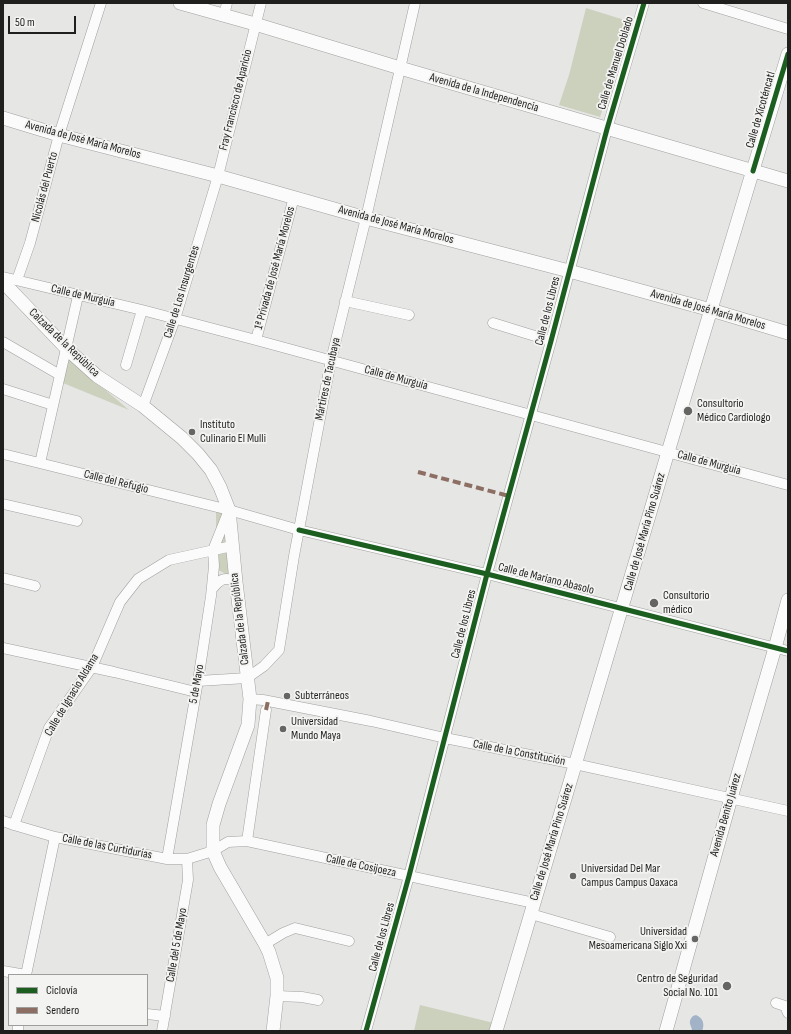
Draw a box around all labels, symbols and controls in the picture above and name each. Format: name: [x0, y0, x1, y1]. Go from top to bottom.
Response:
scale bar: [10, 8, 78, 34]
text: 50 m: [15, 15, 35, 30]
street label: Calle de Manuel Doblado: [595, 15, 637, 111]
street label: Fray Francisco de Aparicio: [216, 48, 256, 152]
street label: Calle de Xicoténcatl: [743, 70, 779, 150]
street label: Avenida de la Independencia: [428, 71, 540, 115]
street label: Avenida de José María Morelos: [24, 118, 142, 162]
street label: Nicolás del Puerto: [29, 150, 61, 224]
street label: Avenida de José María Morelos: [337, 203, 455, 247]
street label: 1ª Prívada de José María Morelos: [252, 205, 298, 331]
street label: Calle de Los Insurgentes: [161, 244, 203, 340]
street label: Calle de los Libres: [532, 275, 564, 347]
street label: Calle de Murguía: [50, 282, 116, 310]
street label: Avenida de José María Morelos: [649, 287, 767, 333]
street label: Calzada de la República: [26, 306, 102, 380]
street label: Mártires de Tacubaya: [312, 336, 344, 422]
street label: Calle de Murguía: [363, 363, 429, 393]
place label: Consultorio Médico Cardiologo: [697, 397, 770, 425]
marker: Consultorio Médico Cardiologo: [682, 405, 694, 417]
place label: Instituto Culinario El Mulli: [200, 418, 266, 446]
marker: Instituto Culinario El Mulli: [187, 427, 197, 437]
street label: Calle de Murguía: [676, 448, 742, 478]
street label: Calle del Refugio: [82, 467, 150, 497]
street label: Calle de José María Pino Suárez: [621, 471, 669, 593]
street label: Calle de Mariano Abasolo: [496, 560, 596, 598]
street label: Calzada de la República: [227, 572, 253, 666]
street label: Calle de los Libres: [448, 588, 480, 660]
place label: Consultorio médico: [663, 589, 710, 617]
marker: Consultorio médico: [648, 597, 660, 609]
street label: Calle de Ignacio Aldama: [42, 651, 102, 739]
street label: 5 de Mayo: [186, 663, 208, 705]
place label: Subterráneos: [295, 689, 349, 703]
marker: Subterráneos: [282, 691, 292, 701]
place label: Universidad Mundo Maya: [291, 715, 341, 743]
marker: Universidad Mundo Maya: [278, 724, 288, 734]
street label: Calle de la Constitución: [472, 737, 566, 769]
street label: Avenida Benito Juárez: [707, 772, 745, 858]
street label: Calle de José María Pino Suárez: [527, 782, 577, 902]
street label: Calle de las Curtidurías: [61, 831, 153, 863]
street label: Calle de Cosijoeza: [325, 852, 397, 880]
place label: Universidad Del Mar Campus Campus Oaxaca: [581, 862, 678, 890]
marker: Universidad Del Mar Campus Campus Oaxaca: [568, 871, 578, 881]
street label: Calle de los Libres: [366, 901, 398, 973]
street label: Calle del 5 de Mayo: [163, 907, 191, 983]
place label: Universidad Mesoamericana Siglo Xxi: [589, 925, 687, 953]
marker: Universidad Mesoamericana Siglo Xxi: [690, 934, 700, 944]
place label: Centro de Seguridad Social No. 101: [637, 972, 718, 1000]
legend: [8, 974, 148, 1026]
marker: Centro de Seguridad Social No. 101: [721, 980, 733, 992]
text: Ciclovía: [46, 983, 77, 998]
text: Sendero: [46, 1003, 79, 1018]

